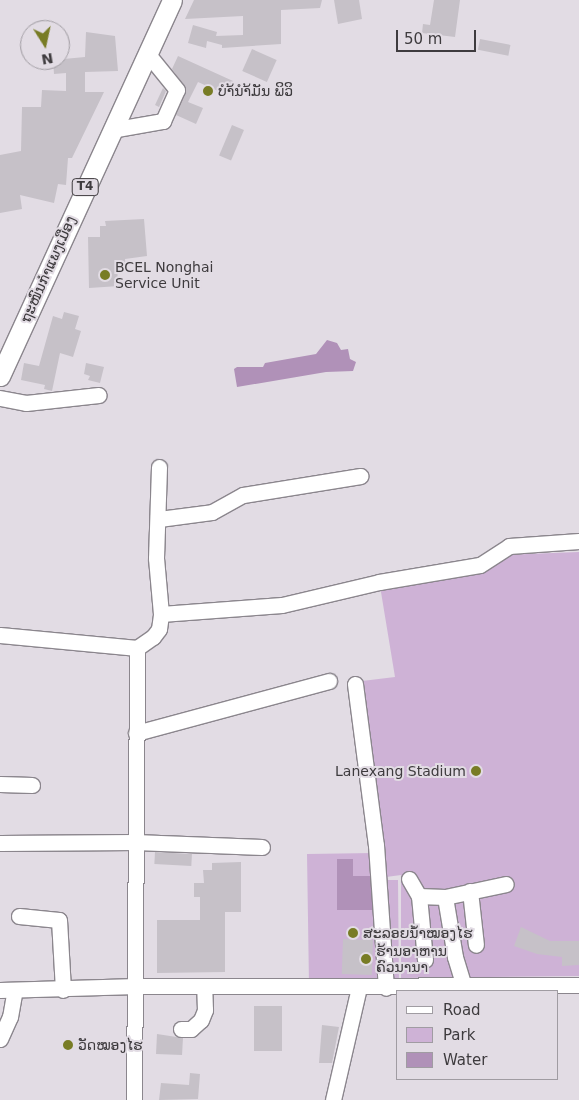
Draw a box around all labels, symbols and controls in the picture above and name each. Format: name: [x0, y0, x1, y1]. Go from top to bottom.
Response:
north arrow: [20, 20, 70, 70]
scale bar: [399, 20, 479, 52]
text: 50 m: [404, 30, 442, 48]
text: N: [40, 50, 55, 68]
place label: ບຳ້ນຳ້ມັນ ພິວິ: [218, 83, 293, 99]
marker: ບຳ້ນຳ້ມັນ ພິວິ: [202, 85, 214, 97]
road number: T4: [71, 178, 99, 196]
street label: ຖະໜົນກຳແພງເມືອງ: [17, 213, 79, 325]
place label: BCEL Nonghai Service Unit: [115, 259, 213, 292]
marker: BCEL Nonghai Service Unit: [99, 269, 111, 281]
place label: Lanexang Stadium: [335, 763, 466, 779]
marker: Lanexang Stadium: [470, 765, 482, 777]
place label: ສະລອຍນ້ຳໝອງໄຮ: [363, 925, 472, 941]
marker: ສະລອຍນ້ຳໝອງໄຮ: [347, 927, 359, 939]
place label: ຮ້ານອາຫານ ຄົວນານາ: [376, 943, 447, 976]
marker: ຮ້ານອາຫານ ຄົວນານາ: [360, 953, 372, 965]
legend: [396, 990, 559, 1080]
text: Road: [443, 1001, 481, 1019]
text: Park: [443, 1026, 475, 1044]
place label: ວັດໝອງໄຮ: [78, 1037, 143, 1053]
marker: ວັດໝອງໄຮ: [62, 1039, 74, 1051]
text: Water: [443, 1051, 487, 1069]

